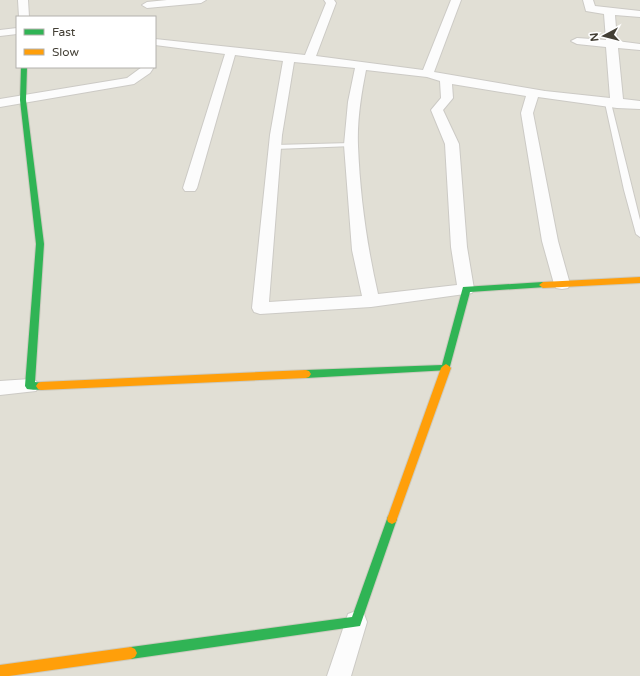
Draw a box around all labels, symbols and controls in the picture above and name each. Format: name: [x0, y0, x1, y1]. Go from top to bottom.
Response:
legend: [16, 16, 156, 68]
north arrow: [584, 16, 624, 56]
text: Fast: [52, 25, 76, 39]
text: N: [588, 32, 602, 42]
text: Slow: [52, 45, 79, 59]

